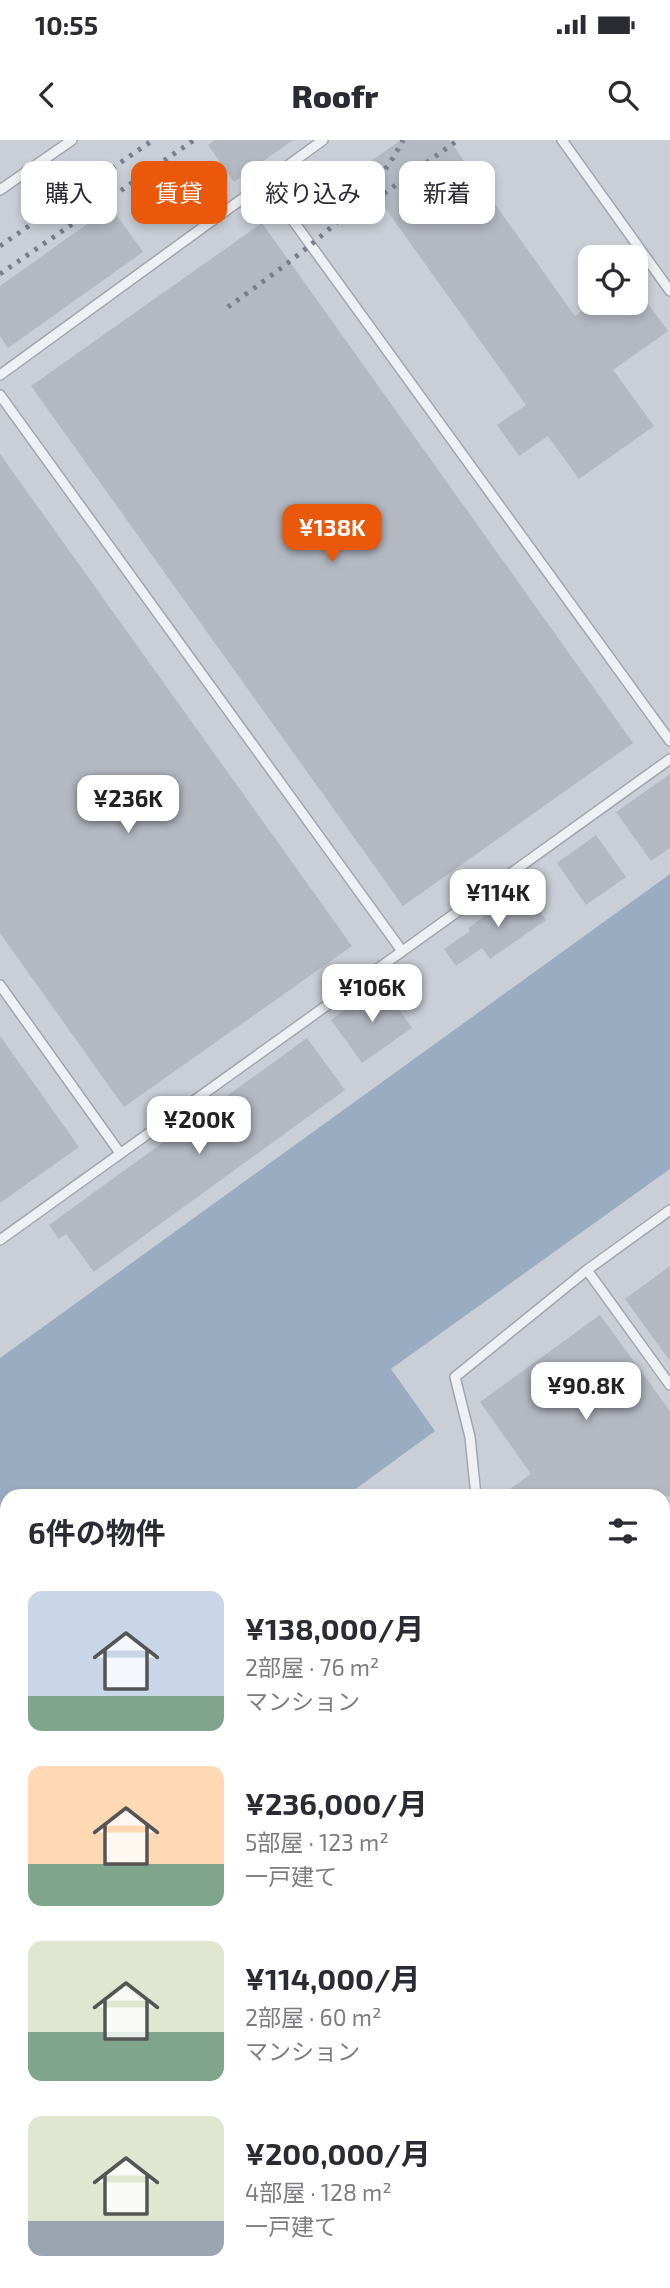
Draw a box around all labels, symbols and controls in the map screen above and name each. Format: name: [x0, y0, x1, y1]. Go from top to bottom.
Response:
text: 10:55: [35, 9, 98, 40]
icon: back: [28, 76, 66, 114]
text: Roofr: [292, 76, 378, 114]
icon: search: [604, 76, 642, 114]
chip: 購入: [21, 161, 117, 224]
chip: 賃貸: [131, 161, 227, 224]
chip: 絞り込み: [241, 161, 385, 224]
chip: 新着: [399, 161, 495, 224]
map controls: [578, 245, 648, 315]
button: locate: [578, 245, 648, 315]
pin: ¥138K: [283, 504, 381, 564]
text: ¥138K: [298, 513, 366, 541]
pin: ¥236K: [79, 776, 177, 835]
text: ¥236K: [93, 784, 163, 812]
pin: ¥114K: [449, 870, 547, 929]
text: ¥114K: [466, 878, 530, 906]
pin: ¥106K: [323, 964, 421, 1024]
text: ¥106K: [338, 973, 406, 1001]
pin: ¥200K: [150, 1096, 248, 1156]
text: ¥200K: [163, 1105, 235, 1133]
pin: ¥90.8K: [529, 1362, 643, 1422]
text: ¥90.8K: [547, 1371, 625, 1399]
icon: filters: [604, 1512, 642, 1550]
text: 6件の物件: [28, 1514, 166, 1550]
text: ¥138,000/月: [245, 1610, 424, 1646]
icon: home: [84, 1619, 168, 1703]
text: 2部屋 · 76 m²: [245, 1653, 379, 1681]
text: マンション: [245, 1687, 360, 1715]
text: ¥236,000/月: [245, 1785, 428, 1821]
icon: home: [84, 1794, 168, 1878]
text: 5部屋 · 123 m²: [245, 1828, 389, 1856]
text: 一戸建て: [245, 1862, 337, 1890]
text: ¥114,000/月: [245, 1960, 421, 1996]
icon: home: [84, 1969, 168, 2053]
text: 2部屋 · 60 m²: [245, 2003, 381, 2031]
text: マンション: [245, 2037, 360, 2065]
text: ¥200,000/月: [245, 2135, 431, 2171]
icon: home: [84, 2144, 168, 2228]
text: 4部屋 · 128 m²: [245, 2178, 392, 2206]
text: 一戸建て: [245, 2212, 337, 2240]

